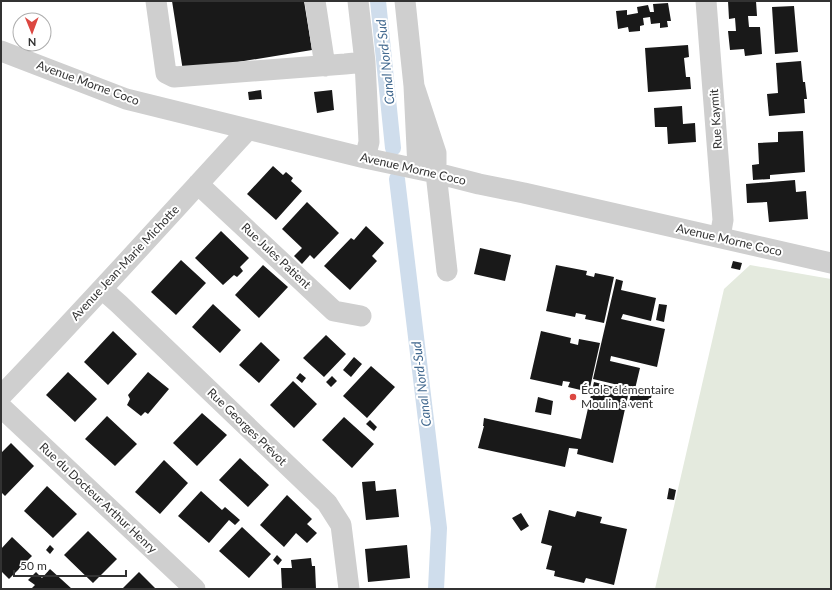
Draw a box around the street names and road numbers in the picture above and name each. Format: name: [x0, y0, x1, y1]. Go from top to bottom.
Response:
street label: Avenue Morne Coco: [35, 57, 142, 108]
street label: Rue Kaymit: [706, 88, 725, 150]
street label: Avenue Morne Coco: [359, 149, 468, 188]
street label: Avenue Jean-Marie Michotte: [67, 202, 182, 323]
street label: Rue Jules Patient: [238, 220, 315, 292]
street label: Avenue Morne Coco: [675, 220, 784, 259]
street label: Rue Georges Prévot: [205, 385, 291, 469]
street label: Rue du Docteur Arthur Henry: [36, 439, 161, 557]

